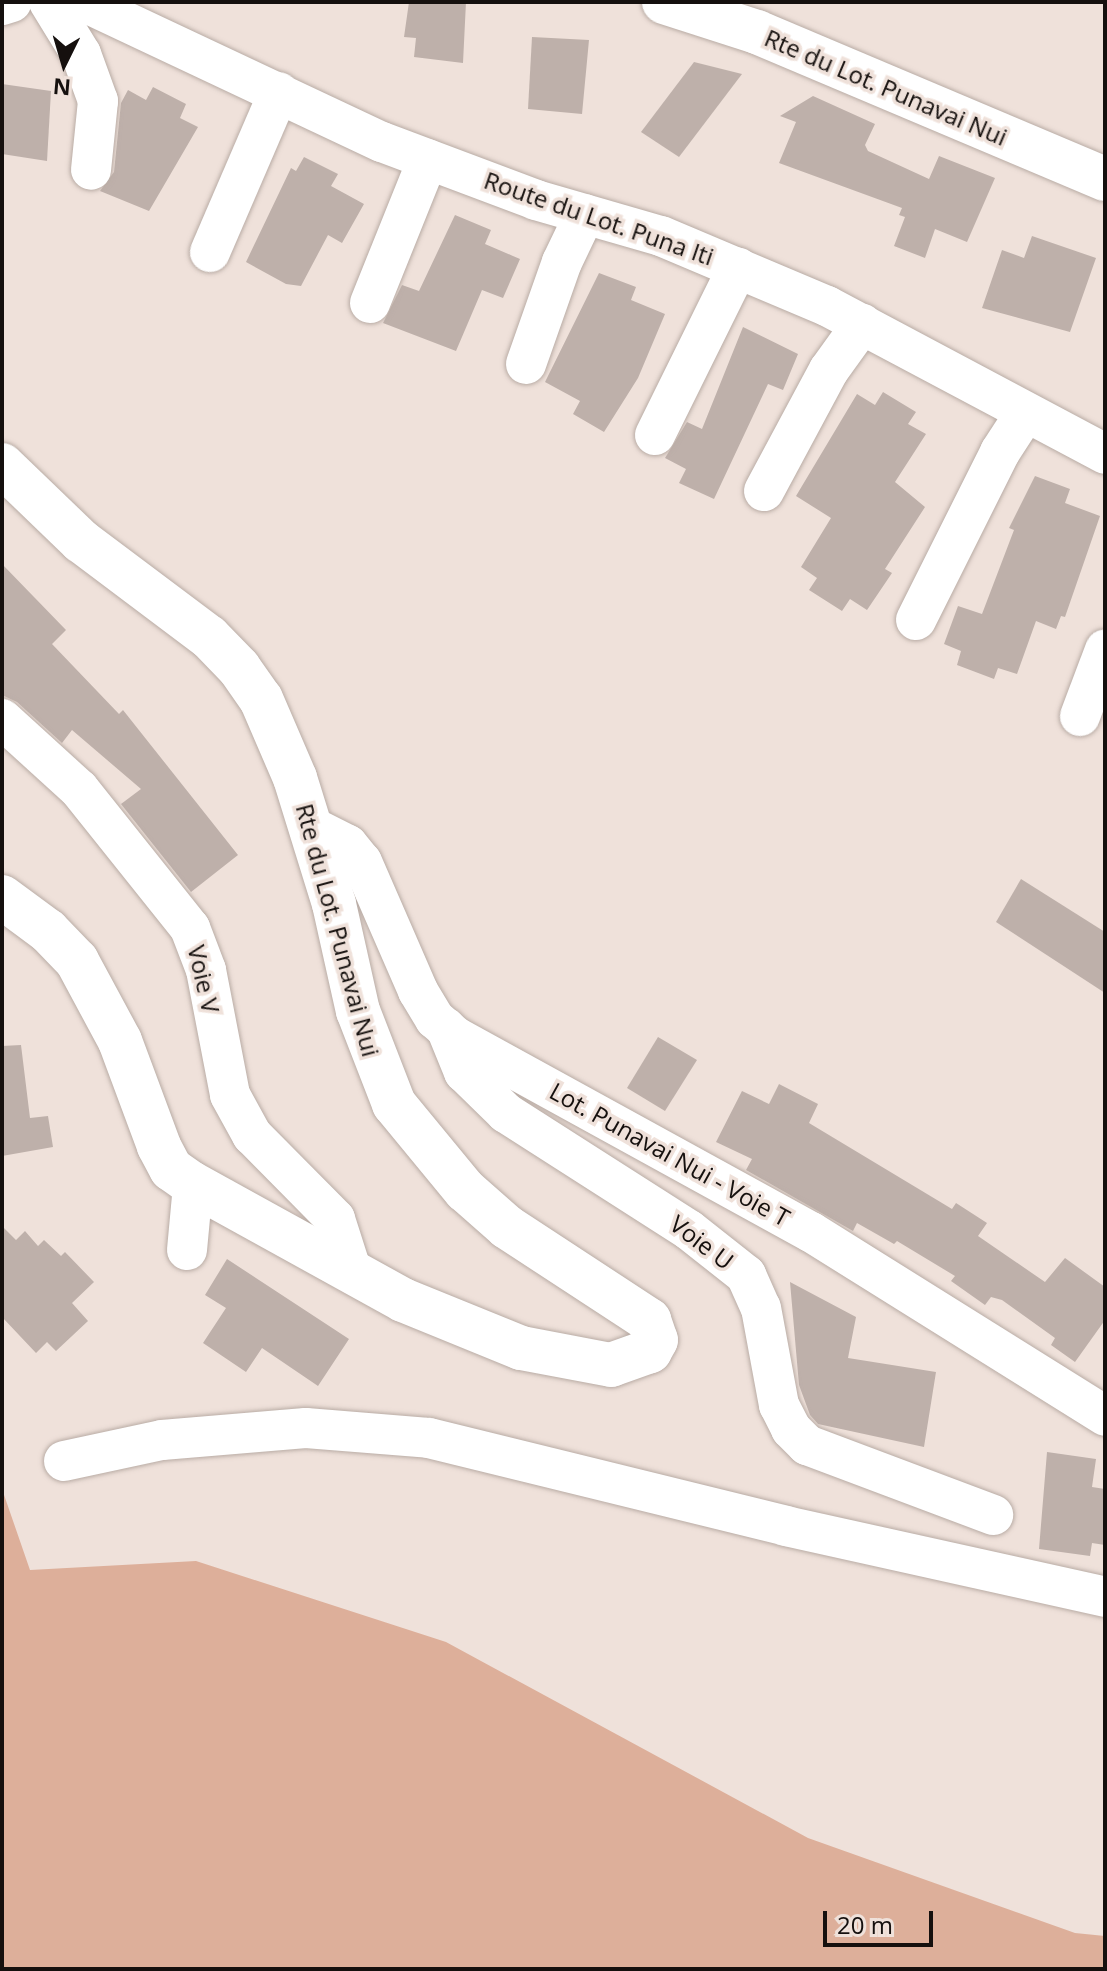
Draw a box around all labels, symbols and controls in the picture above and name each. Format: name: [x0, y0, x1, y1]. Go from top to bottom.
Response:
street label: Rte du Lot. Punavai Nui: [761, 23, 1011, 151]
north arrow: [24, 24, 104, 104]
text: N: [52, 72, 72, 104]
street label: Route du Lot. Puna Iti: [481, 165, 717, 271]
street label: Rte du Lot. Punavai Nui: [290, 800, 386, 1060]
street label: Voie V: [182, 942, 226, 1016]
street label: Lot. Punavai Nui - Voie T: [545, 1076, 795, 1232]
street label: Voie U: [665, 1209, 739, 1275]
scale bar: [827, 1895, 937, 1945]
text: 20 m: [837, 1908, 893, 1941]

